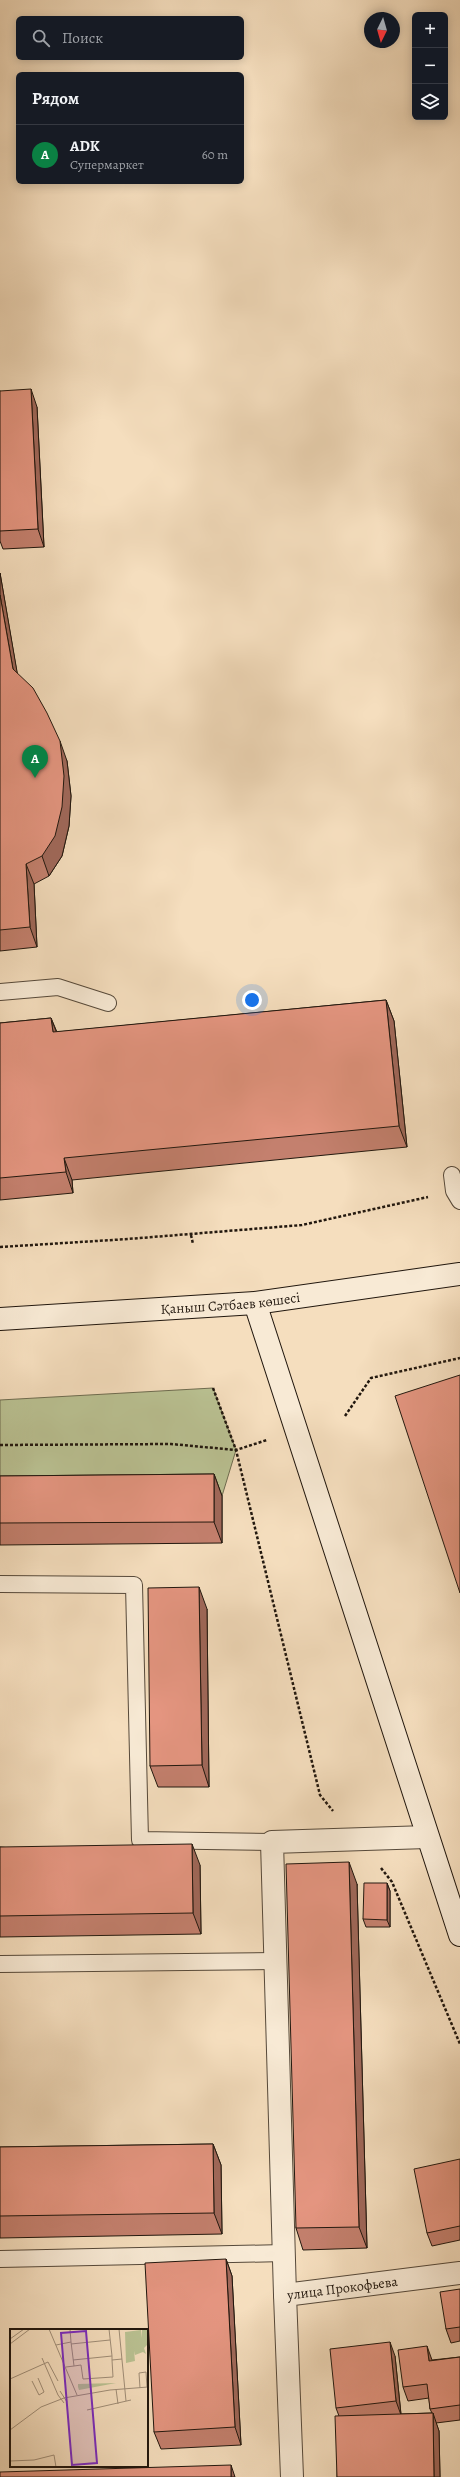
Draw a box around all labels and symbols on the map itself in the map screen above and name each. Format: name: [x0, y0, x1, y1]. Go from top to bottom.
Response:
north arrow: [364, 12, 400, 48]
pin: A: [22, 745, 48, 778]
your location: [242, 990, 262, 1010]
street label: Қаныш Сәтбаев көшесі: [160, 1288, 301, 1319]
street label: улица Прокофьева: [285, 2272, 399, 2305]
inset map: [10, 2329, 148, 2467]

